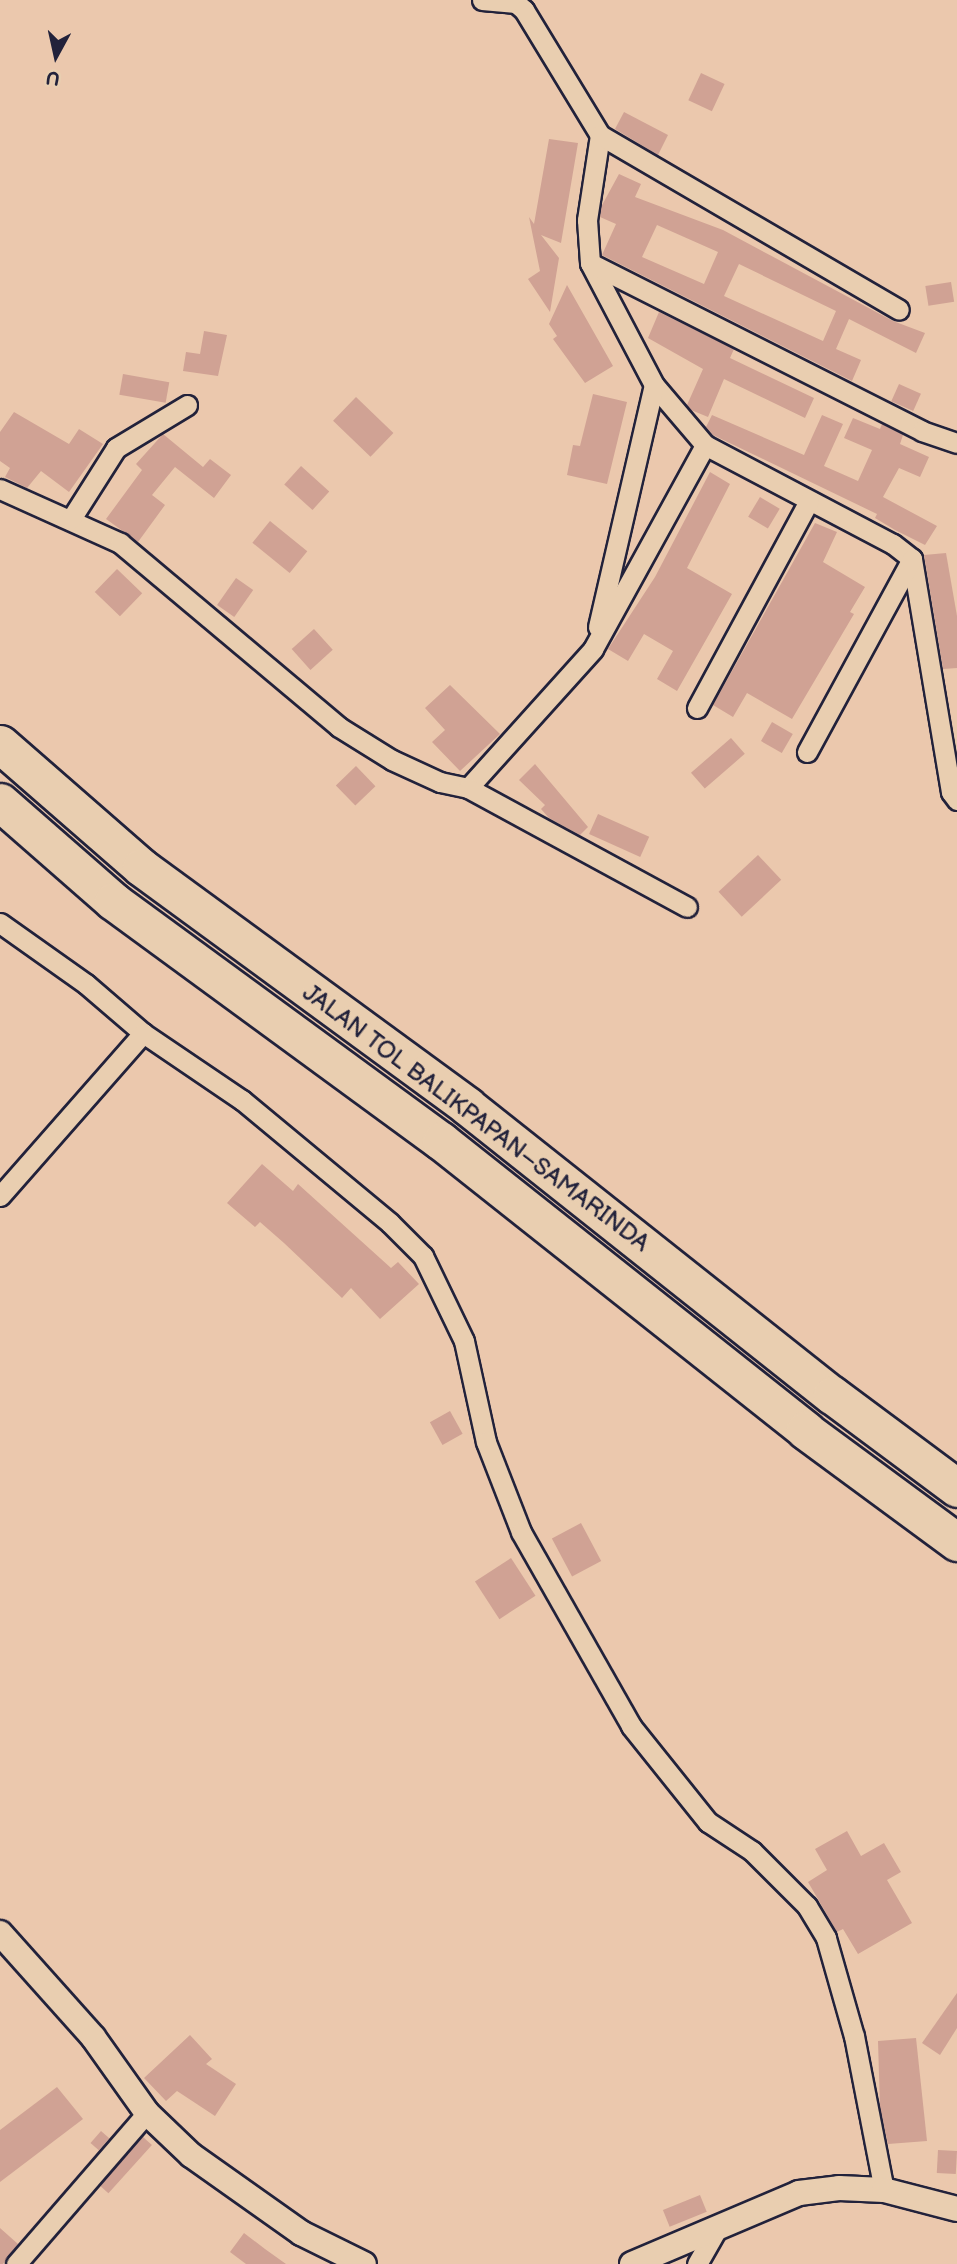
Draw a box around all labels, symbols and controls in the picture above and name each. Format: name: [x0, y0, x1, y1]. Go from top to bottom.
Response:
north arrow: [21, 21, 91, 91]
text: U: [45, 65, 61, 90]
street label: JALAN TOL BALIKPAPAN–SAMARINDA: [297, 978, 655, 1258]

